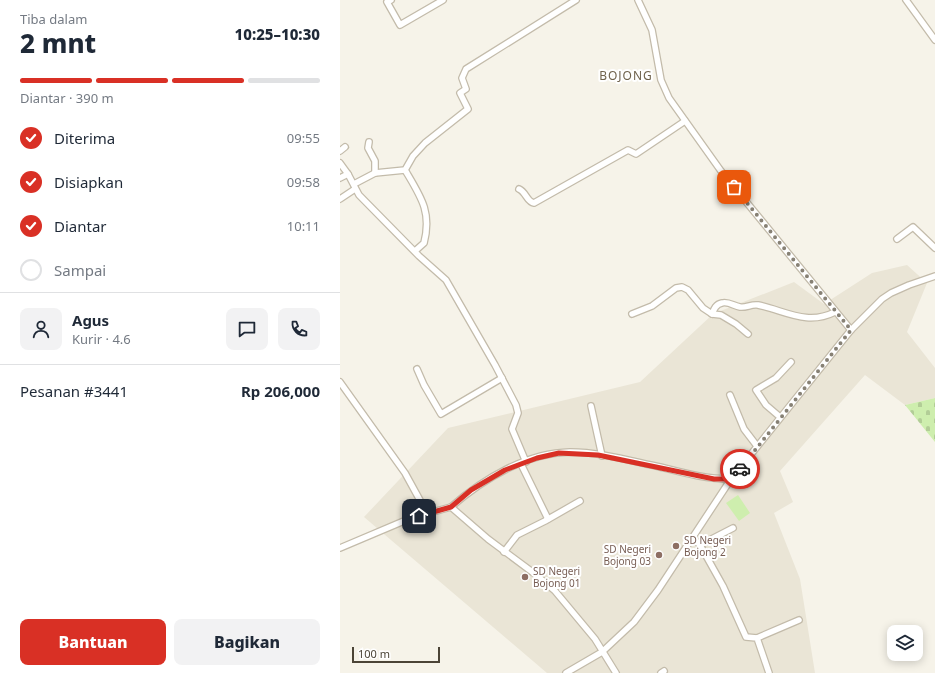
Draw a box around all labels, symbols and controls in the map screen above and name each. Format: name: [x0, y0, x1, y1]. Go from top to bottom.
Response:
text: Tiba dalam: [20, 10, 87, 28]
text: 10:25–10:30: [235, 24, 320, 44]
text: 2 mnt: [20, 25, 96, 61]
district label: BOJONG: [599, 67, 653, 84]
text: Diantar · 390 m: [20, 89, 114, 107]
icon: check: [20, 127, 42, 149]
text: Diterima: [54, 128, 115, 148]
text: 09:55: [287, 129, 320, 147]
pin: [717, 170, 751, 204]
icon: check: [20, 171, 42, 193]
text: Disiapkan: [54, 172, 123, 192]
text: 09:58: [287, 173, 320, 191]
icon: bag: [723, 176, 745, 198]
icon: check: [20, 215, 42, 237]
text: Diantar: [54, 216, 107, 236]
text: 10:11: [287, 217, 320, 235]
text: Sampai: [54, 260, 106, 280]
button: person: [20, 308, 62, 350]
button: chat: [226, 308, 268, 350]
button: phone: [278, 308, 320, 350]
text: Agus: [72, 310, 109, 330]
text: Kurir · 4.6: [72, 330, 131, 348]
text: Pesanan #3441: [20, 381, 128, 401]
text: Rp 206,000: [241, 381, 320, 401]
courier: [720, 449, 760, 489]
icon: car: [729, 458, 751, 480]
pin: [402, 499, 436, 533]
icon: home: [408, 505, 430, 527]
place label: SD Negeri Bojong 2: [684, 533, 731, 559]
marker: SD Negeri Bojong 2: [671, 541, 681, 551]
place label: SD Negeri Bojong 03: [603, 542, 651, 568]
marker: SD Negeri Bojong 03: [654, 550, 664, 560]
place label: SD Negeri Bojong 01: [533, 564, 581, 590]
marker: SD Negeri Bojong 01: [520, 572, 530, 582]
button: Bantuan: [20, 619, 166, 665]
button: Bagikan: [174, 619, 320, 665]
map controls: [887, 625, 923, 661]
button: layers: [887, 625, 923, 661]
scale bar: [352, 645, 440, 664]
text: 100 m: [358, 646, 390, 661]

